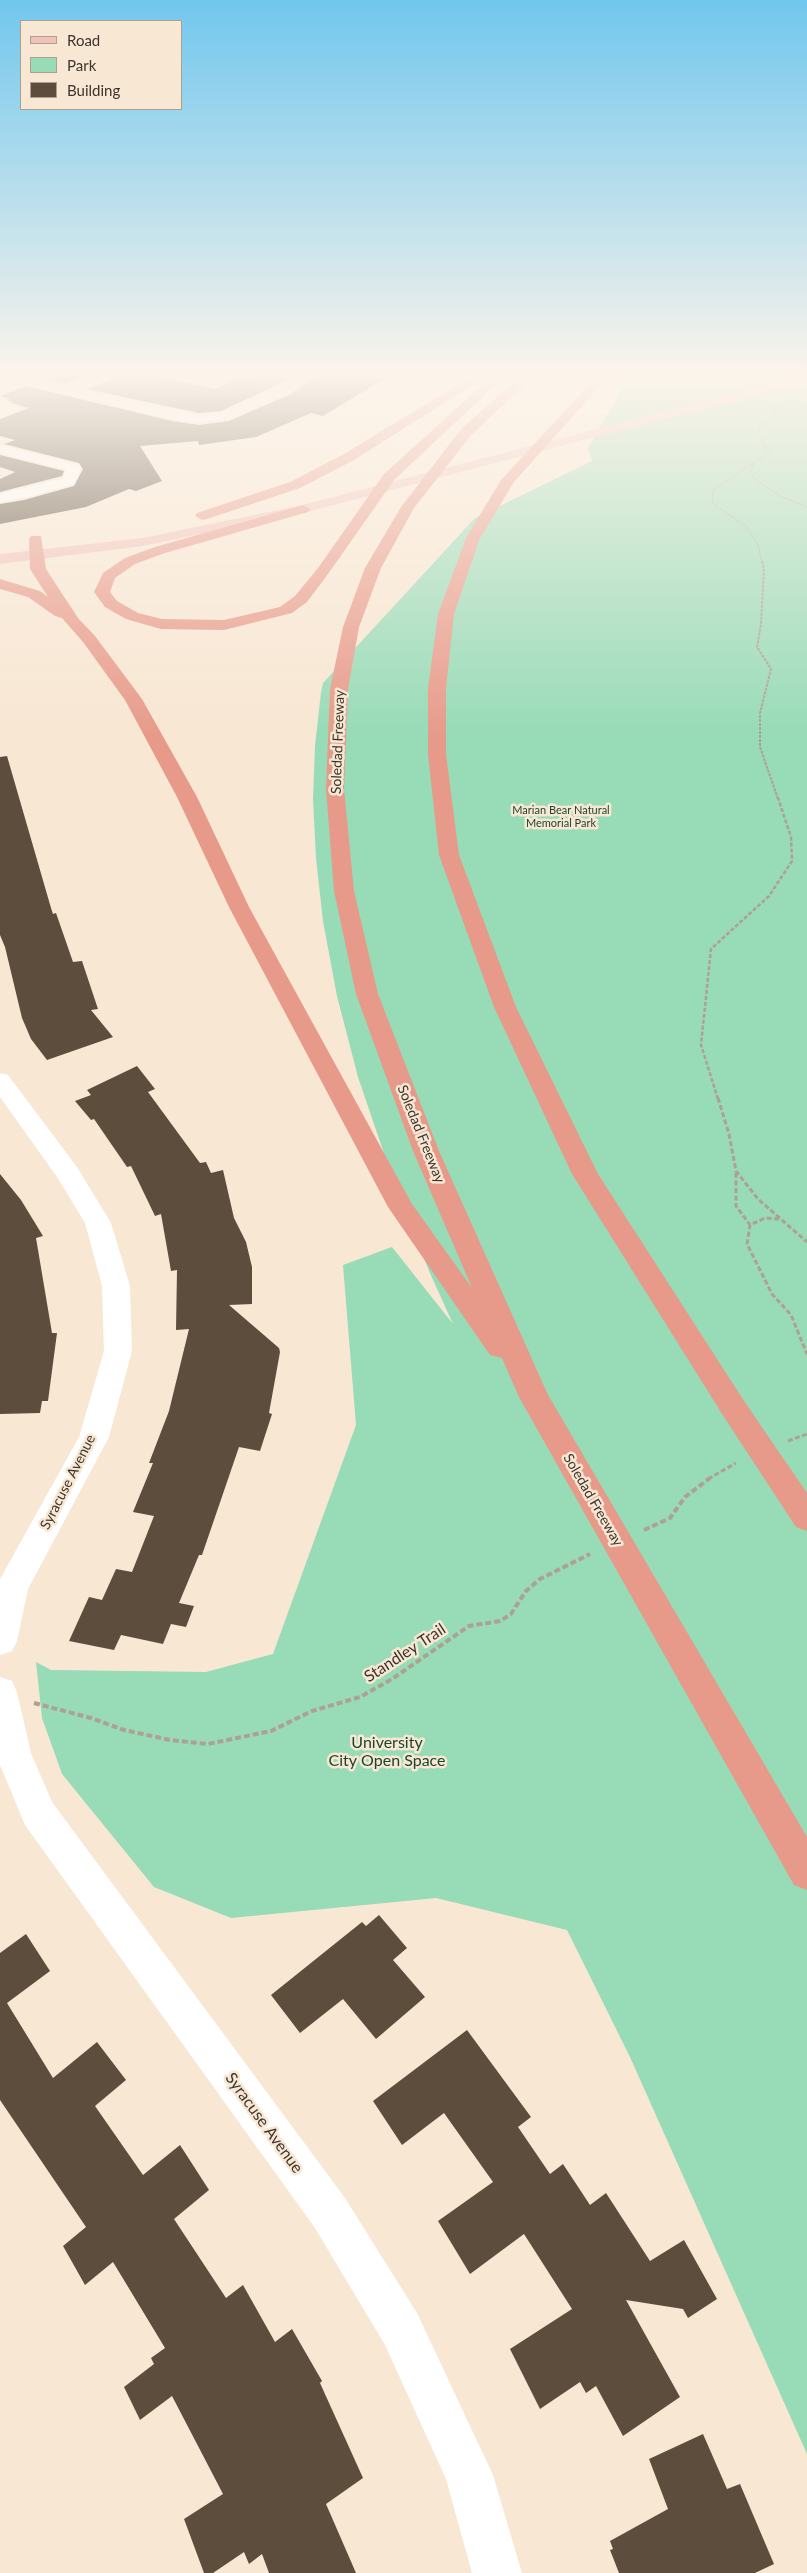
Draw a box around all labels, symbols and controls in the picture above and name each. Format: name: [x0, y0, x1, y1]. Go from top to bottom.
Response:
legend: [20, 20, 182, 110]
text: Road: [67, 31, 100, 49]
text: Park: [67, 56, 96, 74]
text: Building: [67, 81, 120, 99]
street label: Soledad Freeway: [328, 690, 348, 794]
park label: Marian Bear Natural Memorial Park: [512, 803, 610, 829]
street label: Soledad Freeway: [394, 1083, 448, 1185]
street label: Syracuse Avenue: [37, 1432, 99, 1532]
street label: Soledad Freeway: [560, 1451, 626, 1549]
street label: Standley Trail: [361, 1620, 449, 1686]
park label: University City Open Space: [328, 1733, 446, 1771]
street label: Syracuse Avenue: [221, 2069, 307, 2177]

